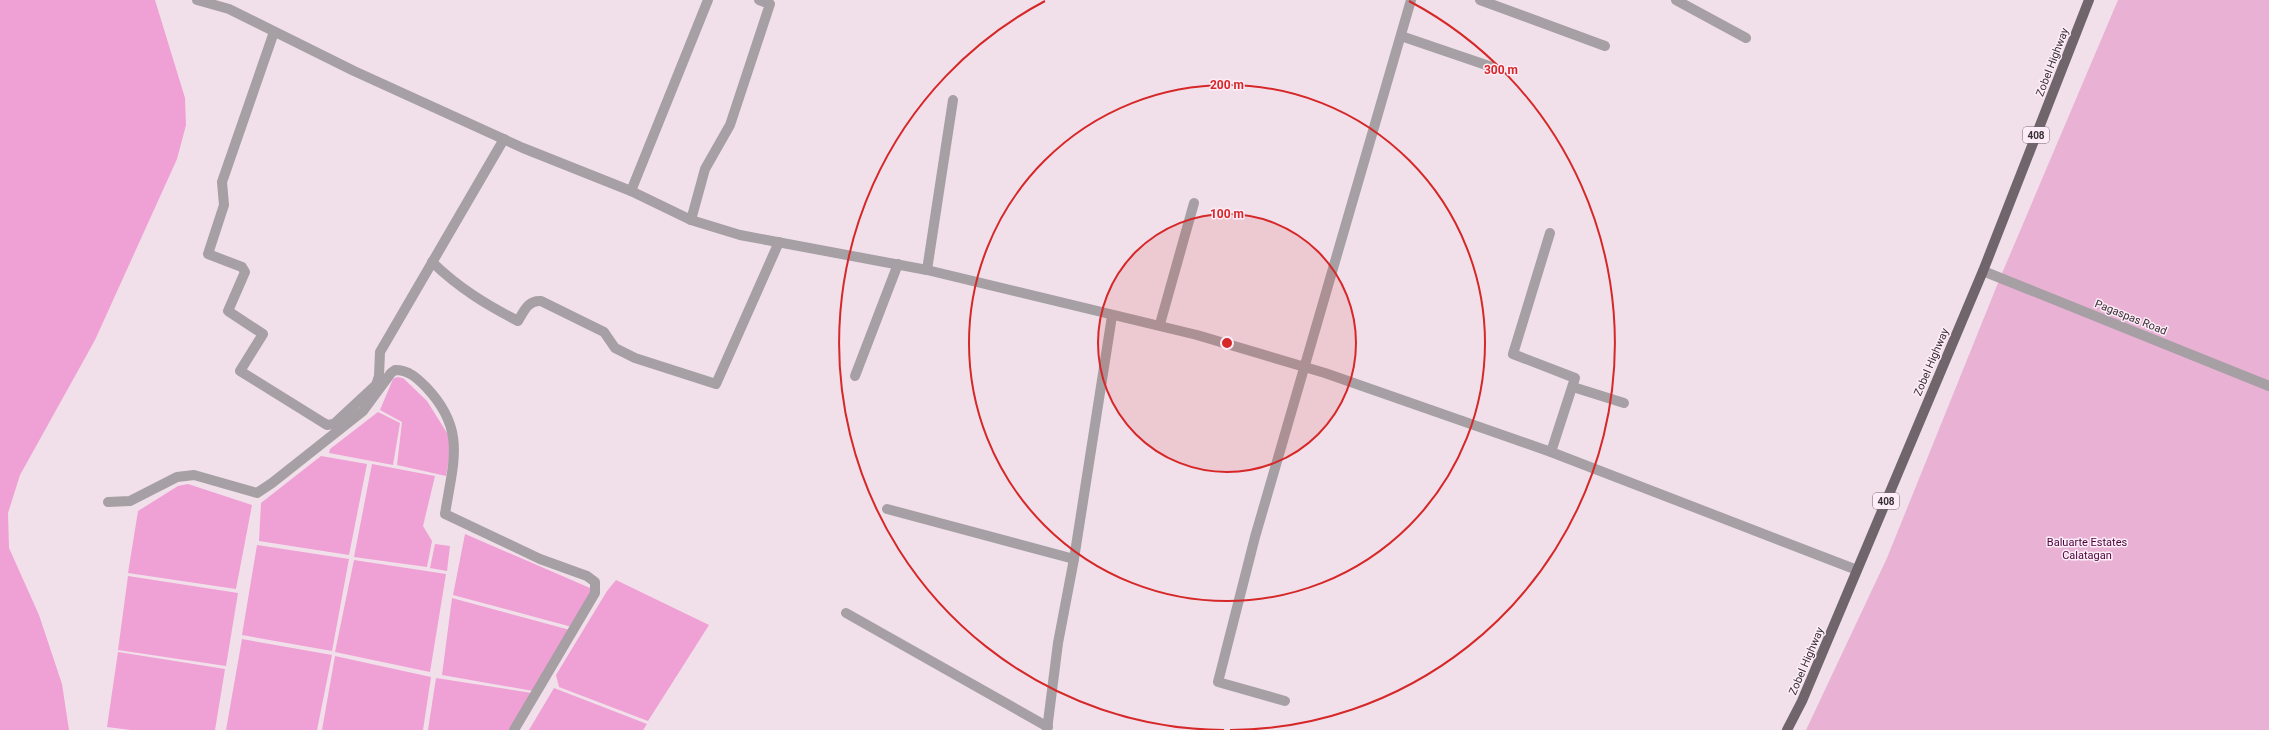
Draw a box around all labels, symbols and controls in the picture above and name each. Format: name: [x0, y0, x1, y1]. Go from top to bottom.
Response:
street label: Zobel Highway: [2033, 25, 2072, 98]
text: 300 m: [1484, 63, 1518, 77]
text: 200 m: [1210, 78, 1244, 92]
road number: 408: [2023, 127, 2049, 143]
text: 100 m: [1210, 207, 1244, 221]
street label: Pagaspas Road: [2093, 297, 2169, 338]
street label: Zobel Highway: [1911, 326, 1952, 398]
centre of rings: [1220, 336, 1234, 350]
road number: 408: [1873, 493, 1899, 509]
park label: Baluarte Estates Calatagan: [2047, 536, 2127, 562]
street label: Zobel Highway: [1786, 625, 1827, 697]

